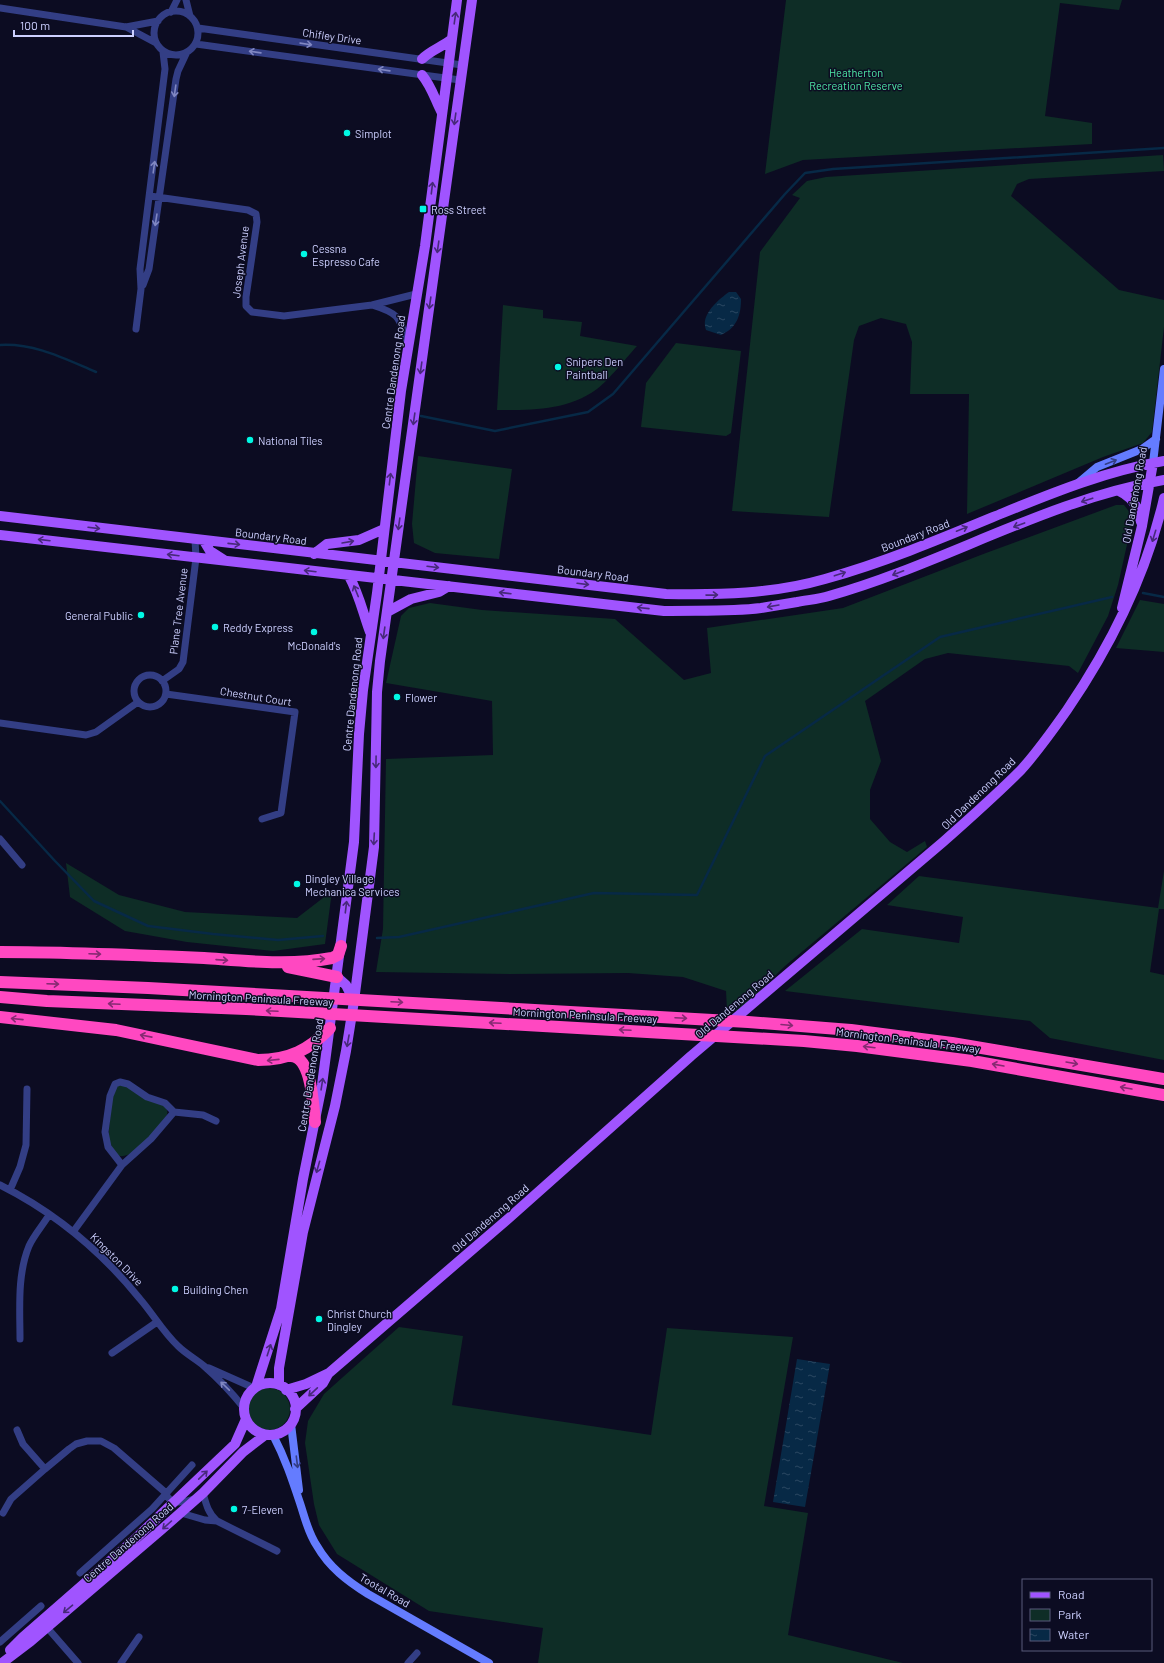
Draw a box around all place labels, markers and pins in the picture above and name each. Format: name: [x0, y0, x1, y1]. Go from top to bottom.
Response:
place label: Simplot: [355, 127, 392, 140]
marker: Simplot: [342, 128, 352, 138]
place label: Ross Street: [431, 203, 486, 216]
marker: Ross Street: [418, 204, 428, 214]
place label: Cessna Espresso Cafe: [312, 242, 380, 268]
marker: Cessna Espresso Cafe: [299, 249, 309, 259]
place label: Snipers Den Paintball: [566, 355, 623, 381]
marker: Snipers Den Paintball: [553, 362, 563, 372]
place label: National Tiles: [258, 434, 323, 447]
marker: National Tiles: [245, 435, 255, 445]
place label: General Public: [65, 609, 133, 622]
marker: General Public: [136, 610, 146, 620]
place label: Reddy Express: [223, 621, 293, 634]
marker: Reddy Express: [210, 622, 220, 632]
marker: McDonald's: [309, 627, 319, 637]
place label: McDonald's: [288, 639, 340, 652]
place label: Flower: [405, 691, 437, 704]
marker: Flower: [392, 692, 402, 702]
place label: Dingley Village Mechanica Services: [305, 872, 400, 898]
marker: Dingley Village Mechanica Services: [292, 879, 302, 889]
place label: Building Chen: [183, 1283, 248, 1296]
marker: Building Chen: [170, 1284, 180, 1294]
place label: Christ Church Dingley: [327, 1307, 392, 1333]
marker: Christ Church Dingley: [314, 1314, 324, 1324]
place label: 7-Eleven: [242, 1503, 283, 1516]
marker: 7-Eleven: [229, 1504, 239, 1514]

